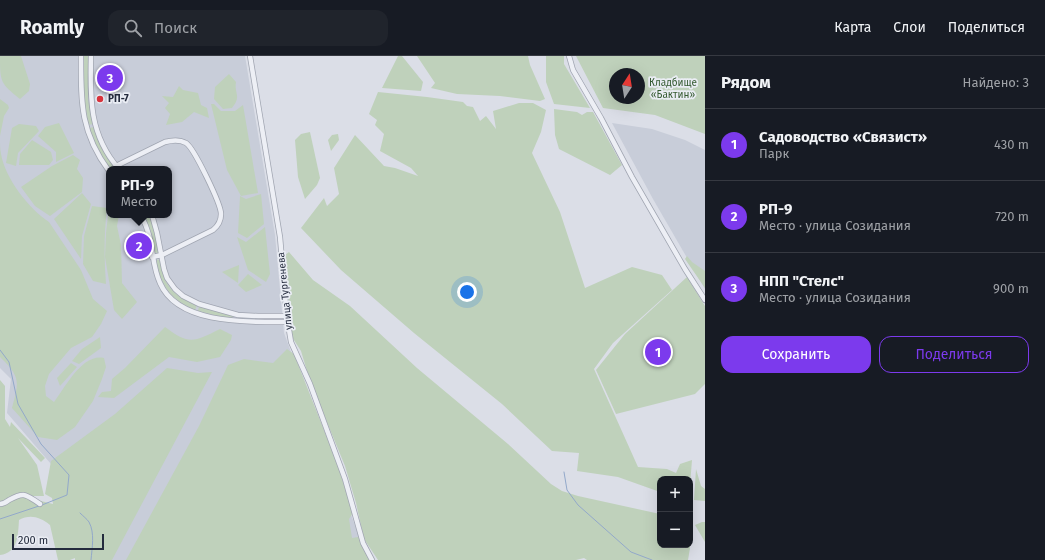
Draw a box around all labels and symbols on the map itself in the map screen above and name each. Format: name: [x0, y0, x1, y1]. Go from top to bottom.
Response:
pin: 3: [97, 63, 123, 93]
north arrow: [609, 68, 645, 104]
park label: Кладбище «Бактин»: [649, 77, 697, 101]
place label: РП-7: [108, 93, 129, 105]
marker: РП-7: [95, 94, 105, 104]
pin: 2: [126, 231, 152, 261]
street label: улица Тургенева: [275, 252, 295, 330]
your location: [457, 282, 477, 302]
pin: 1: [645, 337, 671, 367]
scale bar: [12, 532, 104, 551]

